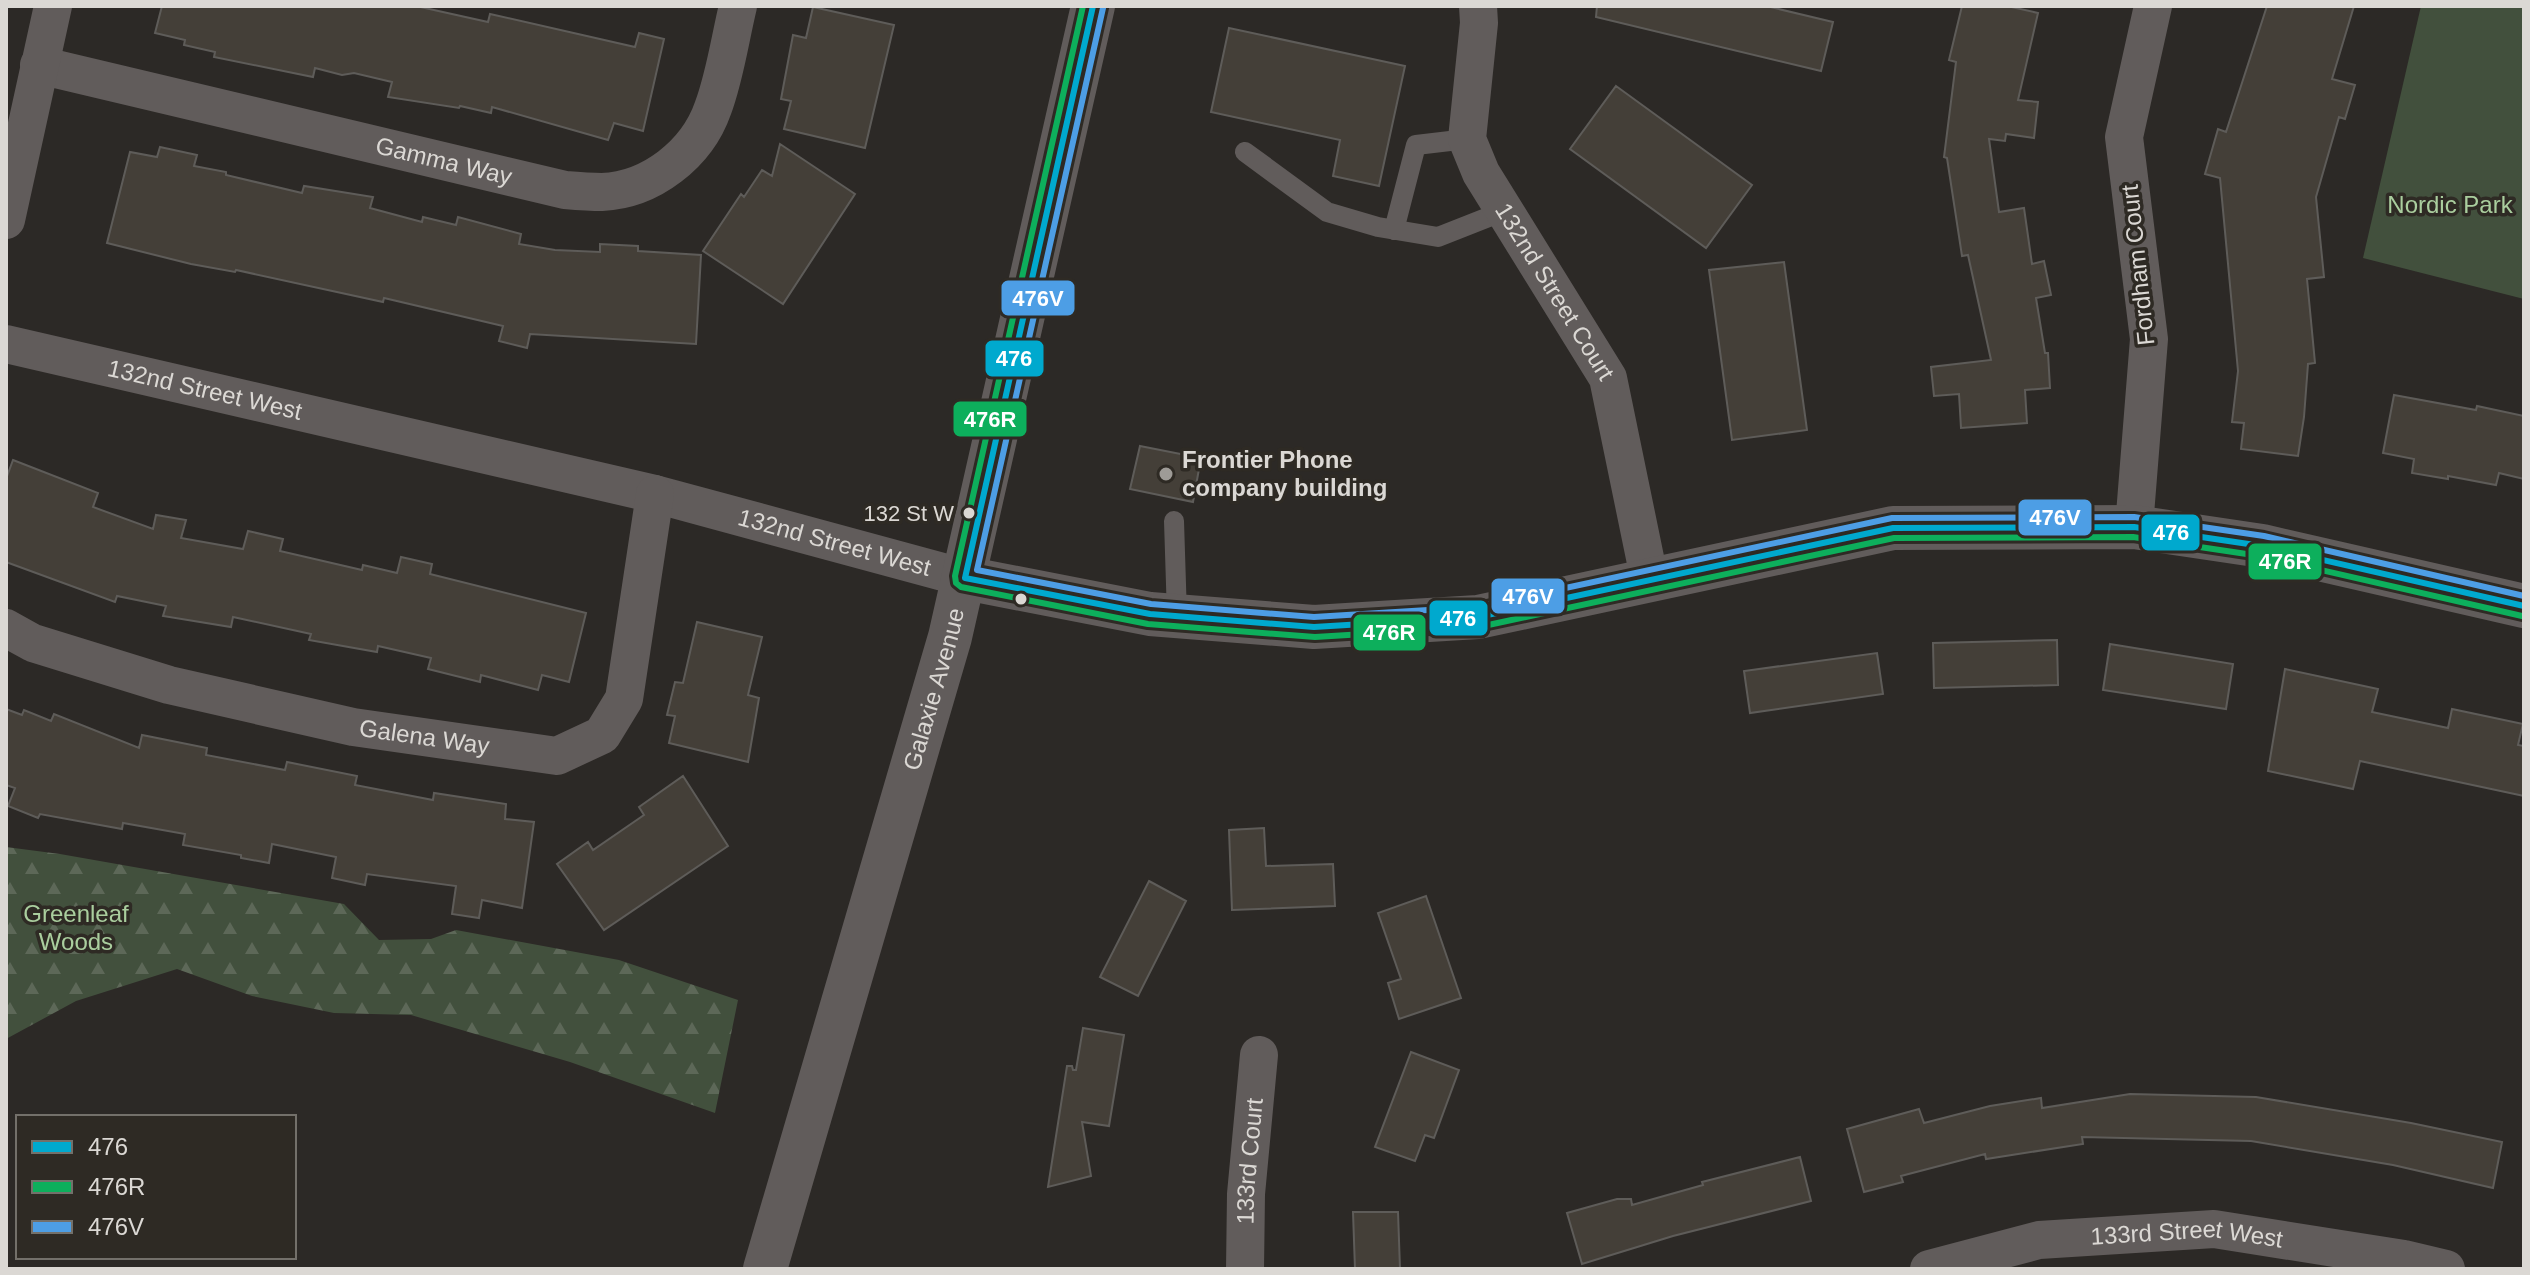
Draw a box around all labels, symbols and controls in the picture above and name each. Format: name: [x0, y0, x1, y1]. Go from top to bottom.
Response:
street label: Gamma Way: [373, 131, 515, 190]
street label: Fordham Court: [2116, 183, 2159, 347]
park label: Nordic Park: [2387, 191, 2514, 218]
street label: 132nd Street Court: [1490, 198, 1620, 385]
line badge: 476V: [1000, 279, 1076, 317]
text: 476V: [1012, 286, 1064, 311]
line badge: 476: [984, 339, 1045, 378]
text: 476: [996, 346, 1032, 371]
street label: 132nd Street West: [105, 354, 305, 425]
line badge: 476R: [952, 400, 1028, 438]
text: 476R: [964, 407, 1016, 432]
place label: Frontier Phone company building: [1182, 446, 1387, 501]
marker: Frontier Phone company building: [1157, 465, 1175, 483]
line badge: 476V: [2017, 498, 2093, 537]
place label: 132 St W: [864, 501, 954, 526]
street label: 132nd Street West: [735, 503, 934, 581]
marker: 132 St W: [961, 505, 977, 521]
text: 476V: [2029, 505, 2081, 530]
line badge: 476: [2140, 513, 2201, 552]
text: 476: [2153, 520, 2189, 545]
line badge: 476R: [2247, 542, 2323, 581]
text: 476R: [2259, 549, 2311, 574]
line badge: 476V: [1490, 577, 1566, 615]
text: 476V: [1502, 584, 1554, 609]
unlabelled marker: [1013, 591, 1029, 607]
line badge: 476: [1428, 599, 1489, 637]
street label: Galaxie Avenue: [898, 605, 969, 773]
text: 476: [1440, 606, 1476, 631]
line badge: 476R: [1352, 613, 1427, 652]
text: 476R: [1363, 620, 1415, 645]
street label: Galena Way: [358, 714, 491, 759]
park label: Greenleaf Woods: [23, 900, 129, 955]
street label: 133rd Court: [1232, 1096, 1268, 1225]
legend: [16, 1115, 296, 1259]
text: 476: [88, 1133, 128, 1160]
text: 476R: [88, 1173, 145, 1200]
text: 476V: [88, 1213, 144, 1240]
street label: 133rd Street West: [2090, 1215, 2285, 1253]

